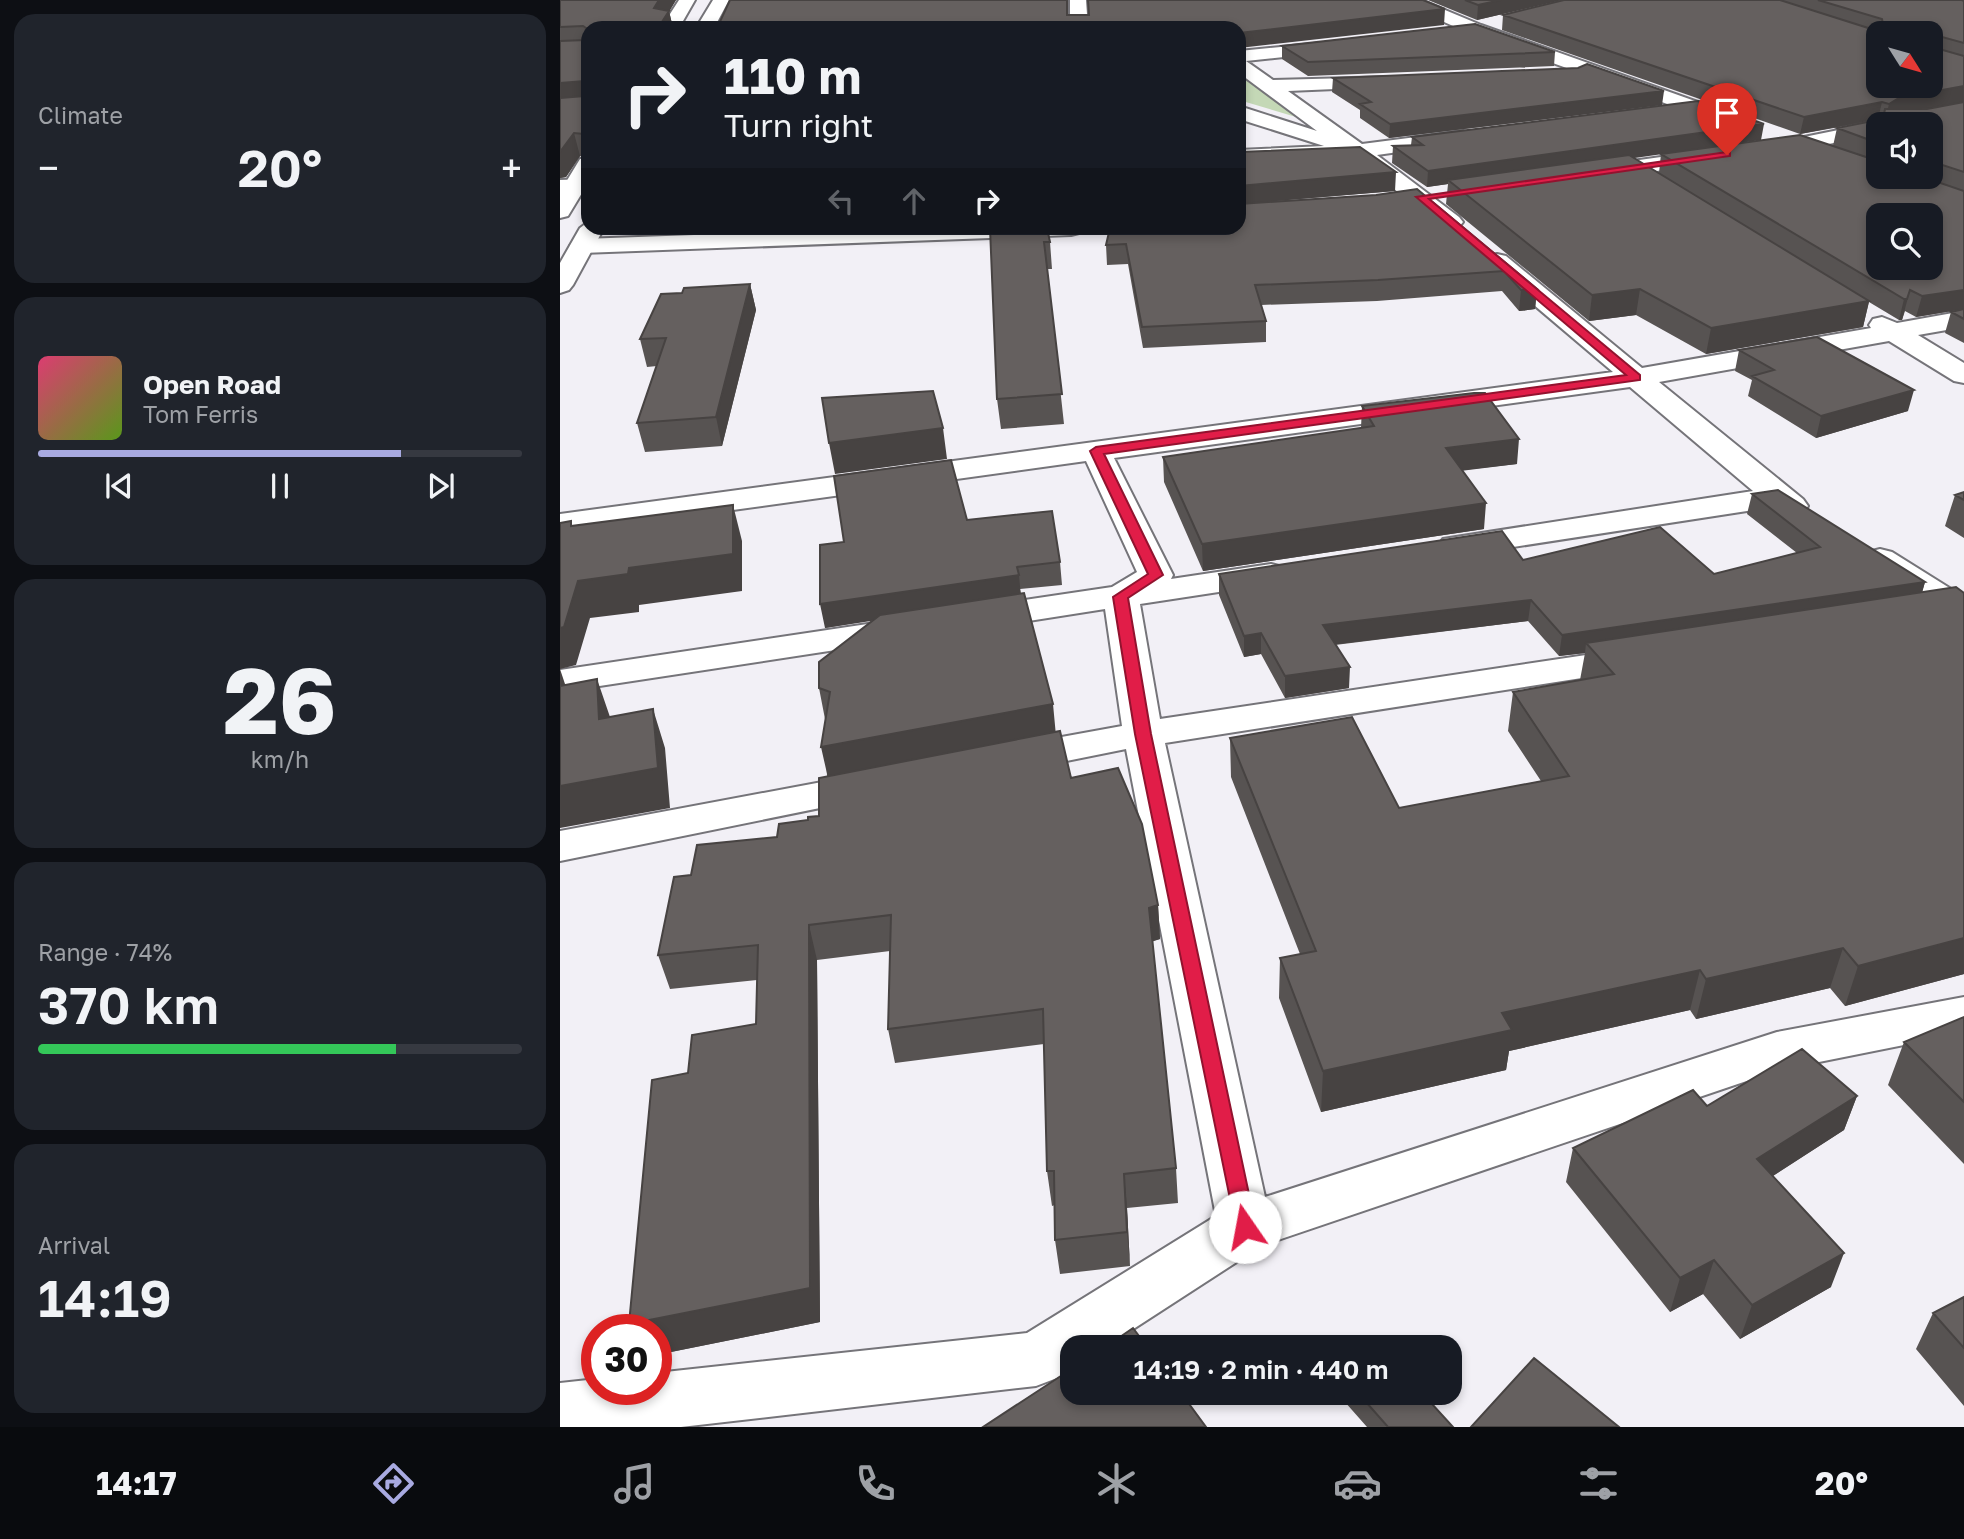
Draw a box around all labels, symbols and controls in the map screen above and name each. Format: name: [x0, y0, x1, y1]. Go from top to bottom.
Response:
north arrow: [1866, 21, 1942, 98]
map controls: [1866, 21, 1943, 280]
text: 110 m: [724, 46, 861, 105]
icon: right: [609, 49, 700, 140]
pin: [1697, 83, 1757, 155]
icon: arrive: [1708, 94, 1746, 132]
text: Climate: [38, 101, 123, 129]
text: Turn right: [724, 106, 873, 144]
button: sound: [1866, 112, 1943, 189]
text: 20°: [238, 136, 322, 198]
text: −: [38, 145, 59, 190]
text: +: [501, 145, 522, 190]
icon: left: [822, 182, 860, 220]
icon: ahead: [895, 182, 933, 220]
icon: right: [968, 182, 1006, 220]
button: search: [1866, 203, 1943, 280]
text: Open Road: [143, 369, 281, 400]
text: Tom Ferris: [143, 400, 258, 428]
icon: previous: [100, 467, 138, 505]
icon: pause: [261, 467, 299, 505]
icon: next: [422, 467, 460, 505]
text: 26: [223, 645, 337, 754]
text: km/h: [251, 745, 309, 773]
text: Range · 74%: [38, 938, 172, 966]
text: 370 km: [38, 973, 219, 1035]
position arrow: [1208, 1190, 1282, 1264]
text: Arrival: [38, 1231, 110, 1259]
text: 14:19: [38, 1266, 172, 1328]
speed limit sign: 30: [581, 1314, 672, 1405]
text: 14:19 · 2 min · 440 m: [1133, 1354, 1389, 1385]
icon: directions: [369, 1459, 418, 1508]
icon: music: [610, 1459, 659, 1508]
icon: phone: [851, 1459, 900, 1508]
icon: climate: [1092, 1459, 1141, 1508]
icon: car: [1333, 1459, 1382, 1508]
icon: filters: [1574, 1459, 1623, 1508]
text: 14:17: [96, 1464, 177, 1502]
text: 20°: [1815, 1464, 1868, 1502]

